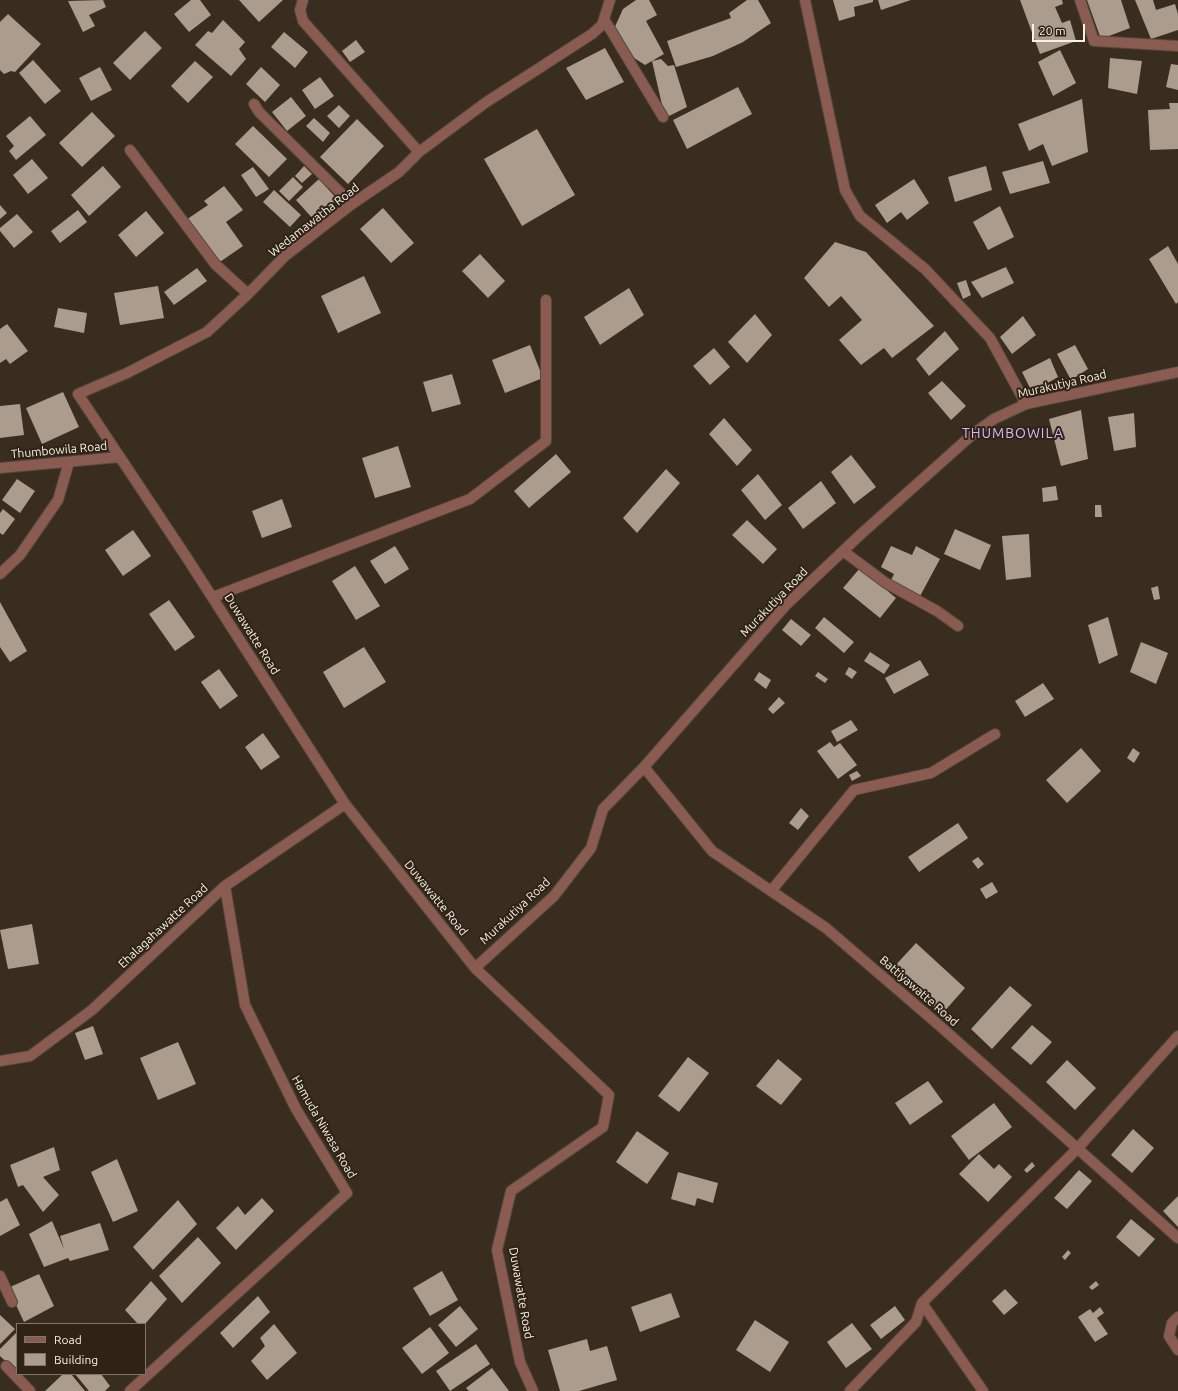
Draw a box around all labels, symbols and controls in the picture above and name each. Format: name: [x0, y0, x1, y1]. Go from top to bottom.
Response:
scale bar: [1034, 16, 1087, 42]
text: 20 m: [1039, 24, 1066, 37]
street label: Wedamawatha Road: [266, 180, 362, 260]
street label: Murakutiya Road: [1016, 367, 1108, 401]
district label: THUMBOWILA: [962, 425, 1064, 441]
street label: Thumbowila Road: [10, 439, 108, 461]
street label: Murakutiya Road: [737, 564, 811, 640]
street label: Duwawatte Road: [221, 591, 283, 677]
street label: Duwawatte Road: [401, 857, 471, 939]
street label: Murakutiya Road: [477, 875, 553, 947]
street label: Ehalagahawatte Road: [115, 881, 211, 971]
street label: Battiyawatte Road: [877, 953, 961, 1029]
street label: Hamuda Niwasa Road: [289, 1073, 359, 1181]
street label: Duwawatte Road: [506, 1246, 536, 1340]
legend: [16, 1323, 146, 1375]
text: Road: [54, 1333, 82, 1346]
text: Building: [54, 1353, 98, 1366]

